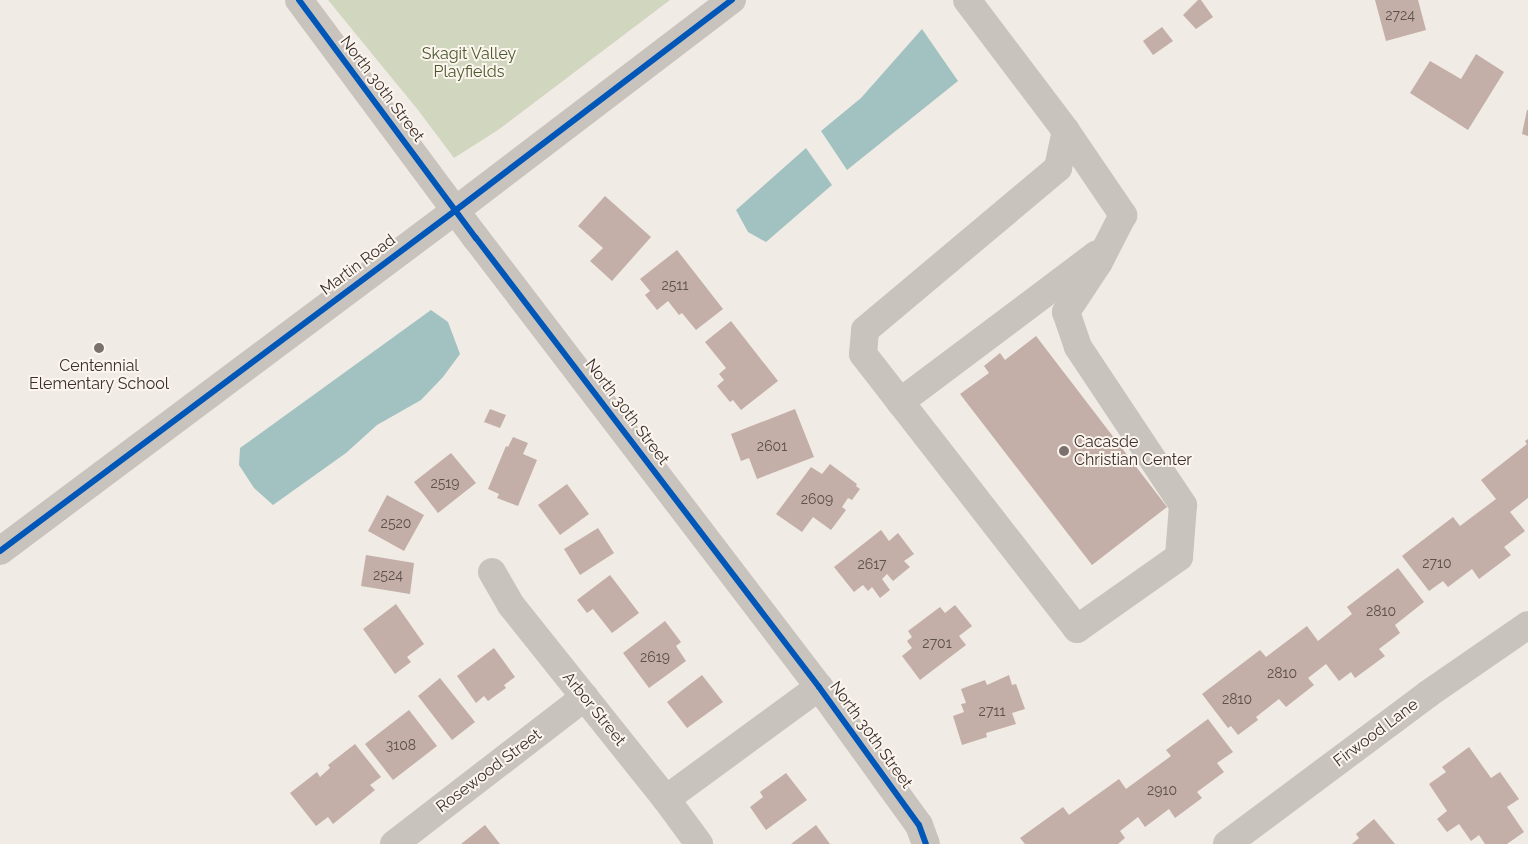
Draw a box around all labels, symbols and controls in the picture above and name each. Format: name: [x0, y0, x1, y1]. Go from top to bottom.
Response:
house number: 2724: [1385, 7, 1415, 23]
street label: North 30th Street: [336, 32, 428, 146]
park label: Skagit Valley Playfields: [422, 44, 516, 82]
street label: Martin Road: [317, 231, 399, 299]
house number: 2511: [662, 277, 688, 293]
marker: Centennial Elementary School: [93, 342, 105, 354]
street label: North 30th Street: [581, 355, 673, 469]
place label: Centennial Elementary School: [29, 356, 169, 394]
place label: Cacasde Christian Center: [1074, 432, 1192, 470]
house number: 2601: [757, 438, 787, 454]
marker: Cacasde Christian Center: [1058, 445, 1070, 457]
house number: 2519: [430, 475, 460, 491]
house number: 2609: [801, 491, 833, 507]
house number: 2520: [381, 515, 411, 531]
house number: 2710: [1422, 555, 1452, 571]
house number: 2617: [857, 556, 887, 572]
house number: 2524: [373, 567, 403, 583]
house number: 2810: [1366, 603, 1396, 619]
house number: 2701: [922, 635, 952, 651]
house number: 2619: [640, 649, 670, 665]
house number: 2810: [1267, 665, 1297, 681]
street label: Arbor Street: [558, 668, 630, 750]
street label: North 30th Street: [826, 678, 916, 792]
house number: 2810: [1222, 691, 1252, 707]
street label: Firwood Lane: [1330, 695, 1422, 771]
house number: 2711: [979, 703, 1005, 719]
street label: Rosewood Street: [433, 725, 545, 817]
house number: 3108: [386, 737, 416, 753]
house number: 2910: [1147, 782, 1177, 798]

